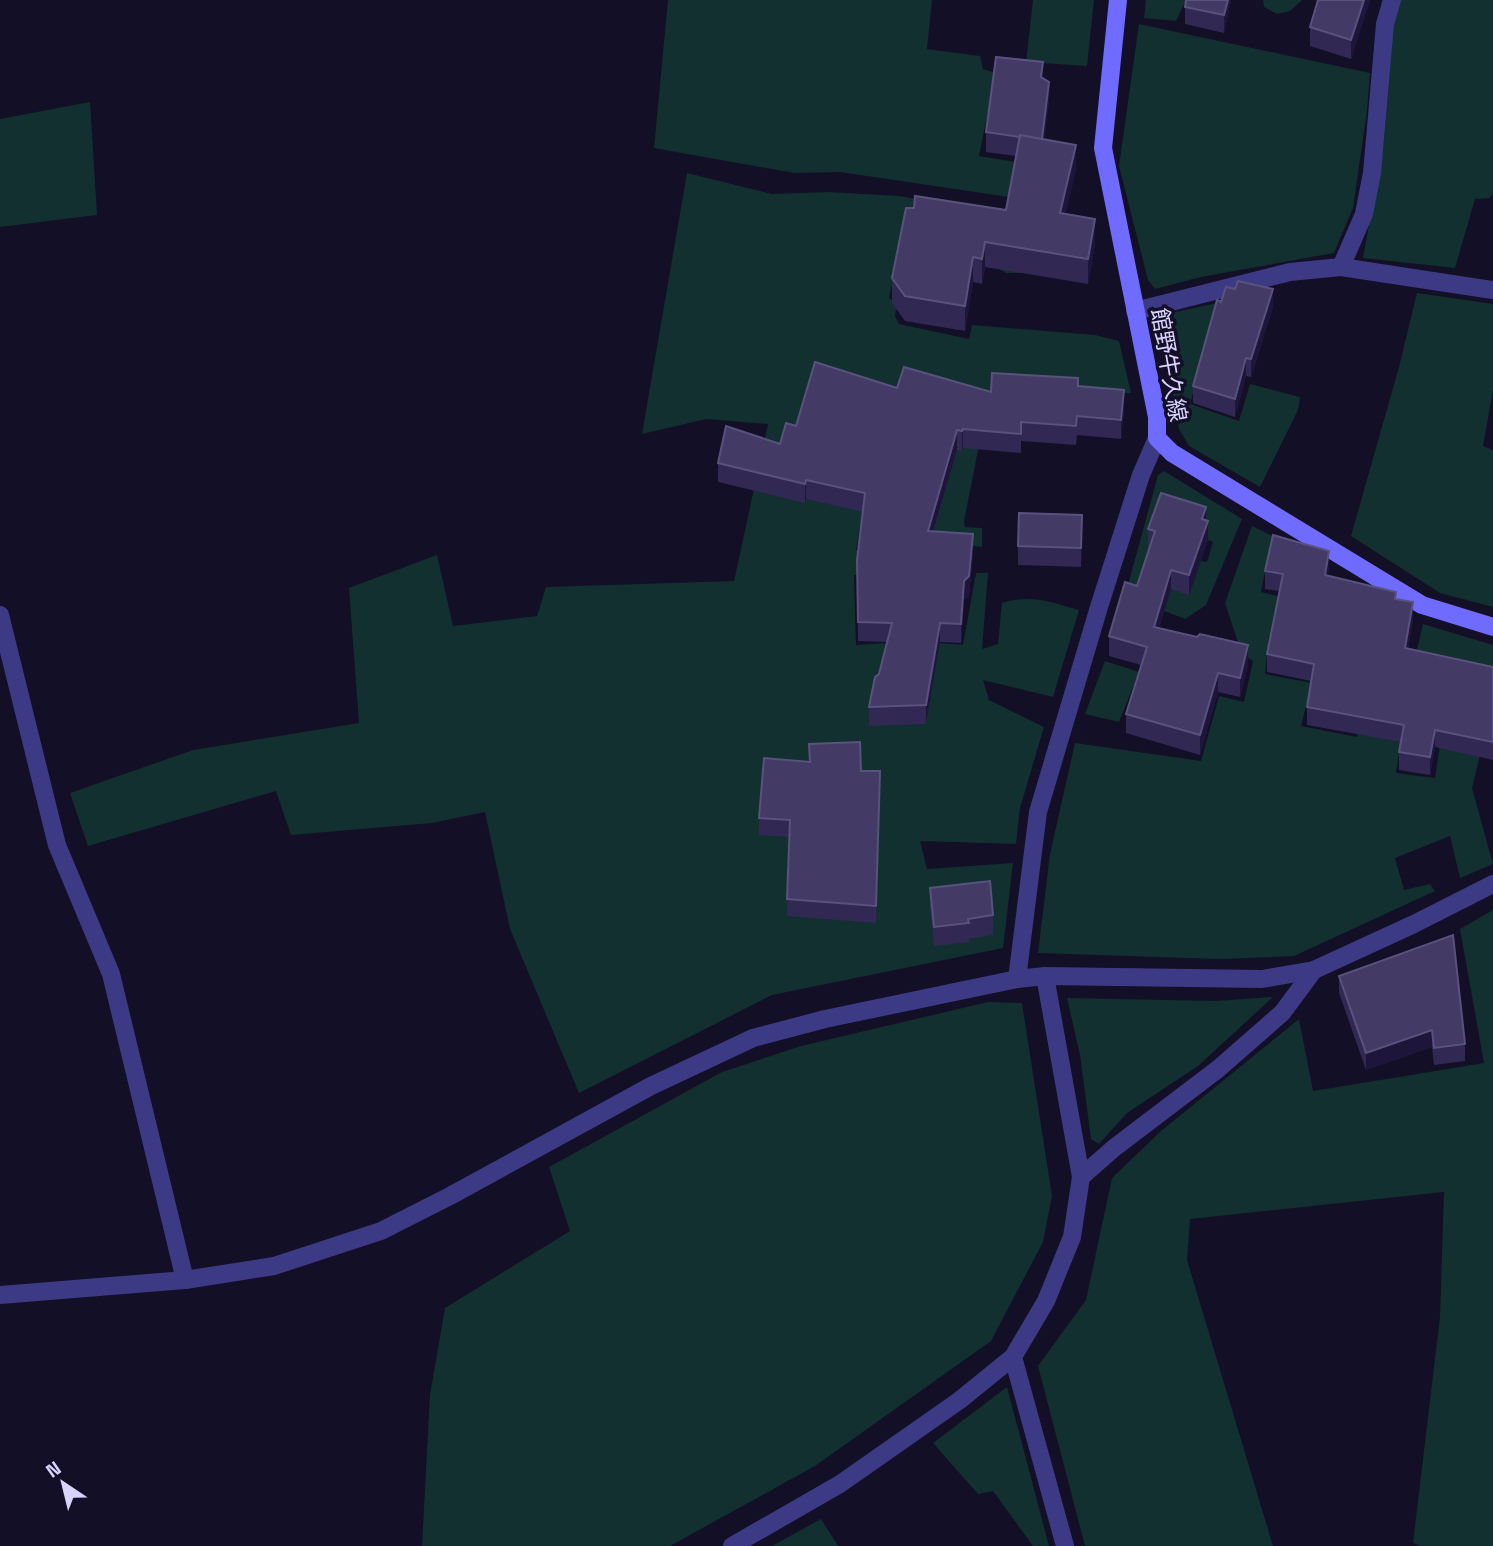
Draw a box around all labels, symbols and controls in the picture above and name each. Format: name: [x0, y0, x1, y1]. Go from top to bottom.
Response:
street label: 館野牛久線: [1144, 306, 1194, 424]
north arrow: [28, 1448, 98, 1518]
text: N: [41, 1456, 66, 1483]

